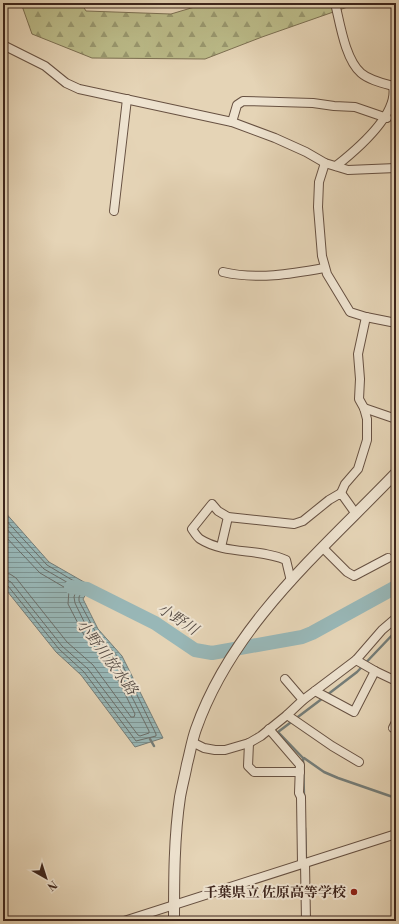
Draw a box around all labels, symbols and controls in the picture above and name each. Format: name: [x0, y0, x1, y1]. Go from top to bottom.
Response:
water label: 小野川: [154, 599, 203, 641]
water label: 小野川放水路: [72, 616, 142, 700]
north arrow: [26, 858, 66, 898]
text: N: [44, 877, 59, 893]
place label: 千葉県立 佐原高等学校: [204, 884, 346, 902]
marker: 千葉県立 佐原高等学校: [349, 887, 359, 897]

